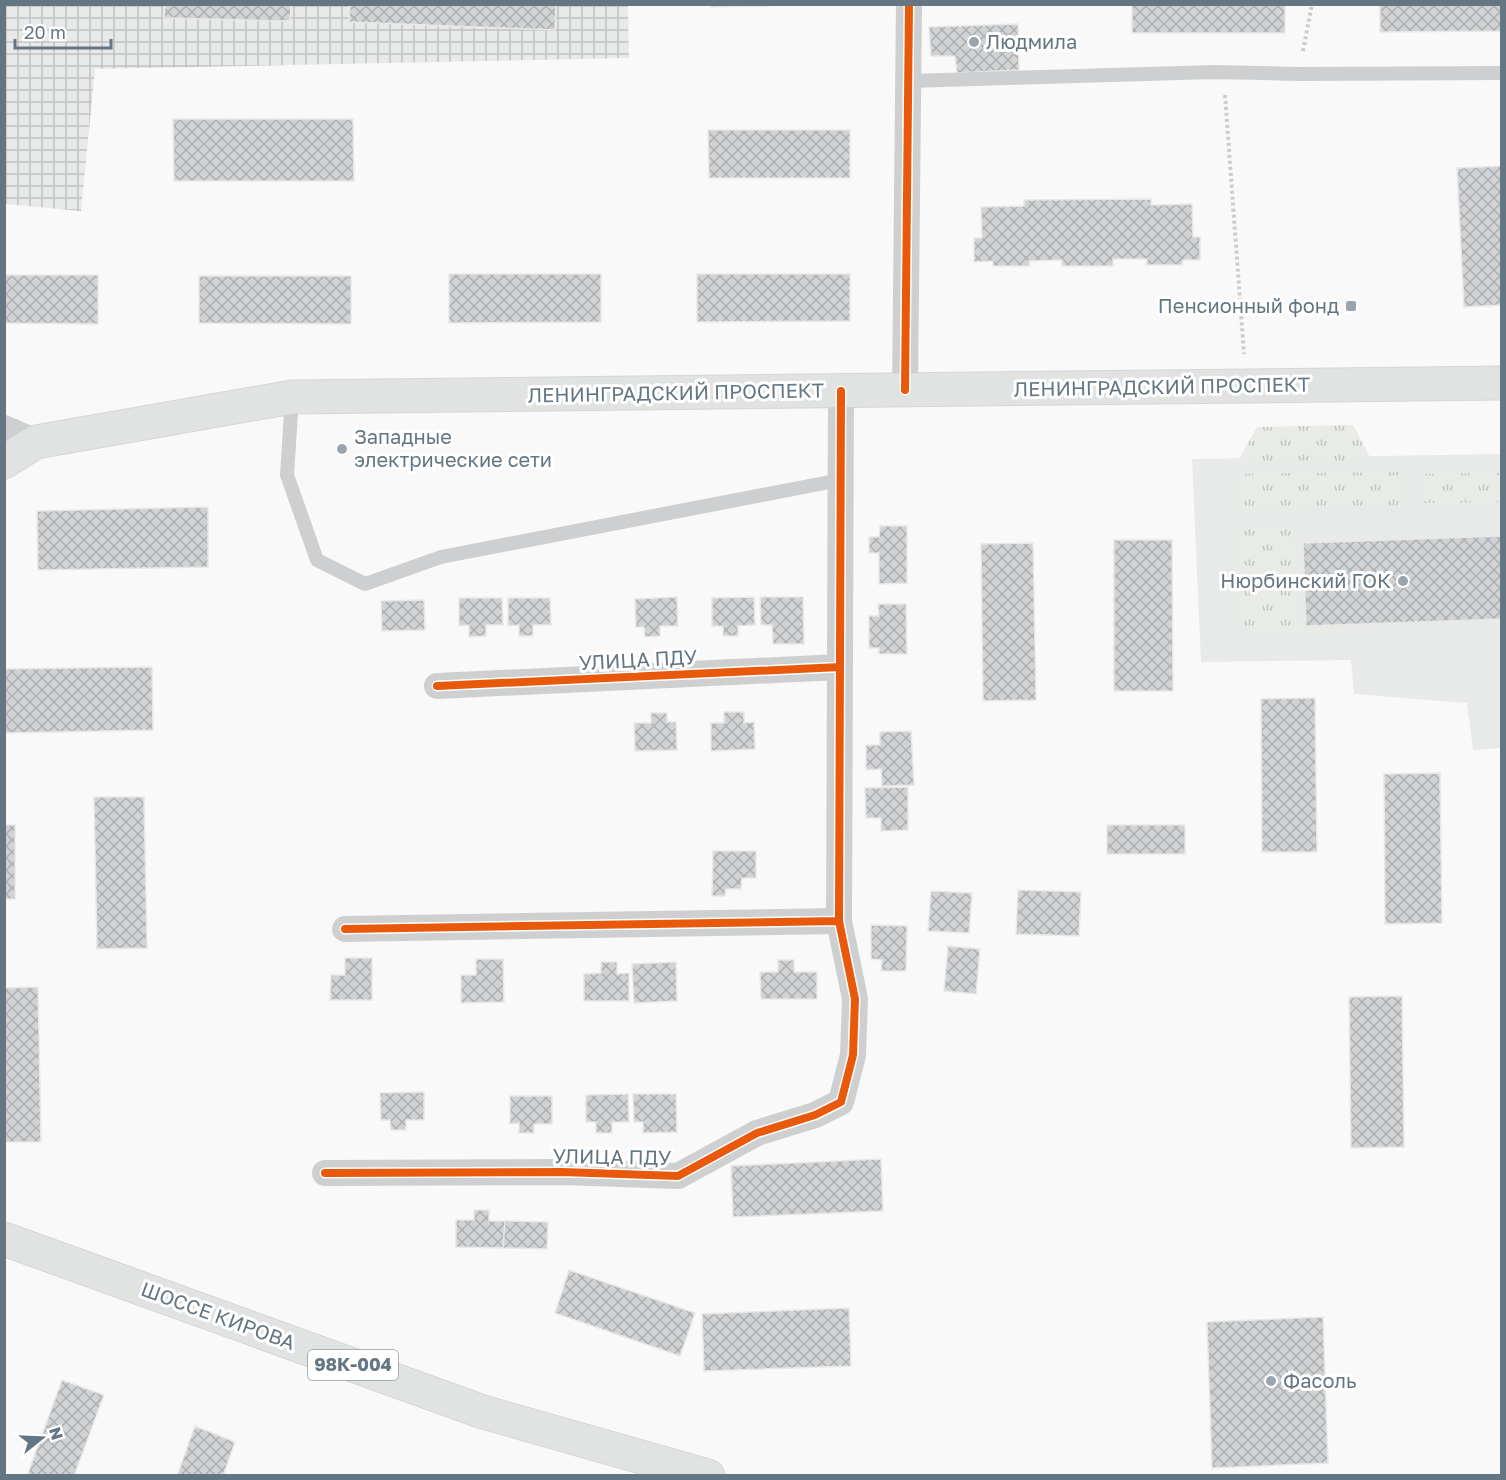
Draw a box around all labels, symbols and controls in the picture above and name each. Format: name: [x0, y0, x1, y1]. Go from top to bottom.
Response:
scale bar: [15, 12, 111, 50]
text: 20 m: [24, 21, 66, 43]
place label: Людмила: [986, 29, 1077, 53]
marker: Людмила: [967, 35, 981, 49]
place label: Пенсионный фонд: [1158, 293, 1339, 317]
marker: Пенсионный фонд: [1344, 299, 1358, 313]
street label: ЛЕНИНГРАДСКИЙ ПРОСПЕКТ: [1014, 371, 1310, 401]
street label: ЛЕНИНГРАДСКИЙ ПРОСПЕКТ: [528, 377, 824, 407]
place label: Западные электрические сети: [354, 424, 552, 471]
marker: Западные электрические сети: [335, 442, 349, 456]
place label: Нюрбинский ГОК: [1220, 568, 1391, 592]
marker: Нюрбинский ГОК: [1396, 574, 1410, 588]
street label: УЛИЦА ПДУ: [578, 644, 698, 674]
street label: УЛИЦА ПДУ: [553, 1143, 672, 1169]
street label: ШОССЕ КИРОВА: [138, 1276, 299, 1354]
road number: 98К-004: [308, 1350, 398, 1380]
place label: Фасоль: [1283, 1368, 1356, 1392]
marker: Фасоль: [1264, 1374, 1278, 1388]
north arrow: [12, 1408, 72, 1468]
text: N: [45, 1424, 68, 1442]

